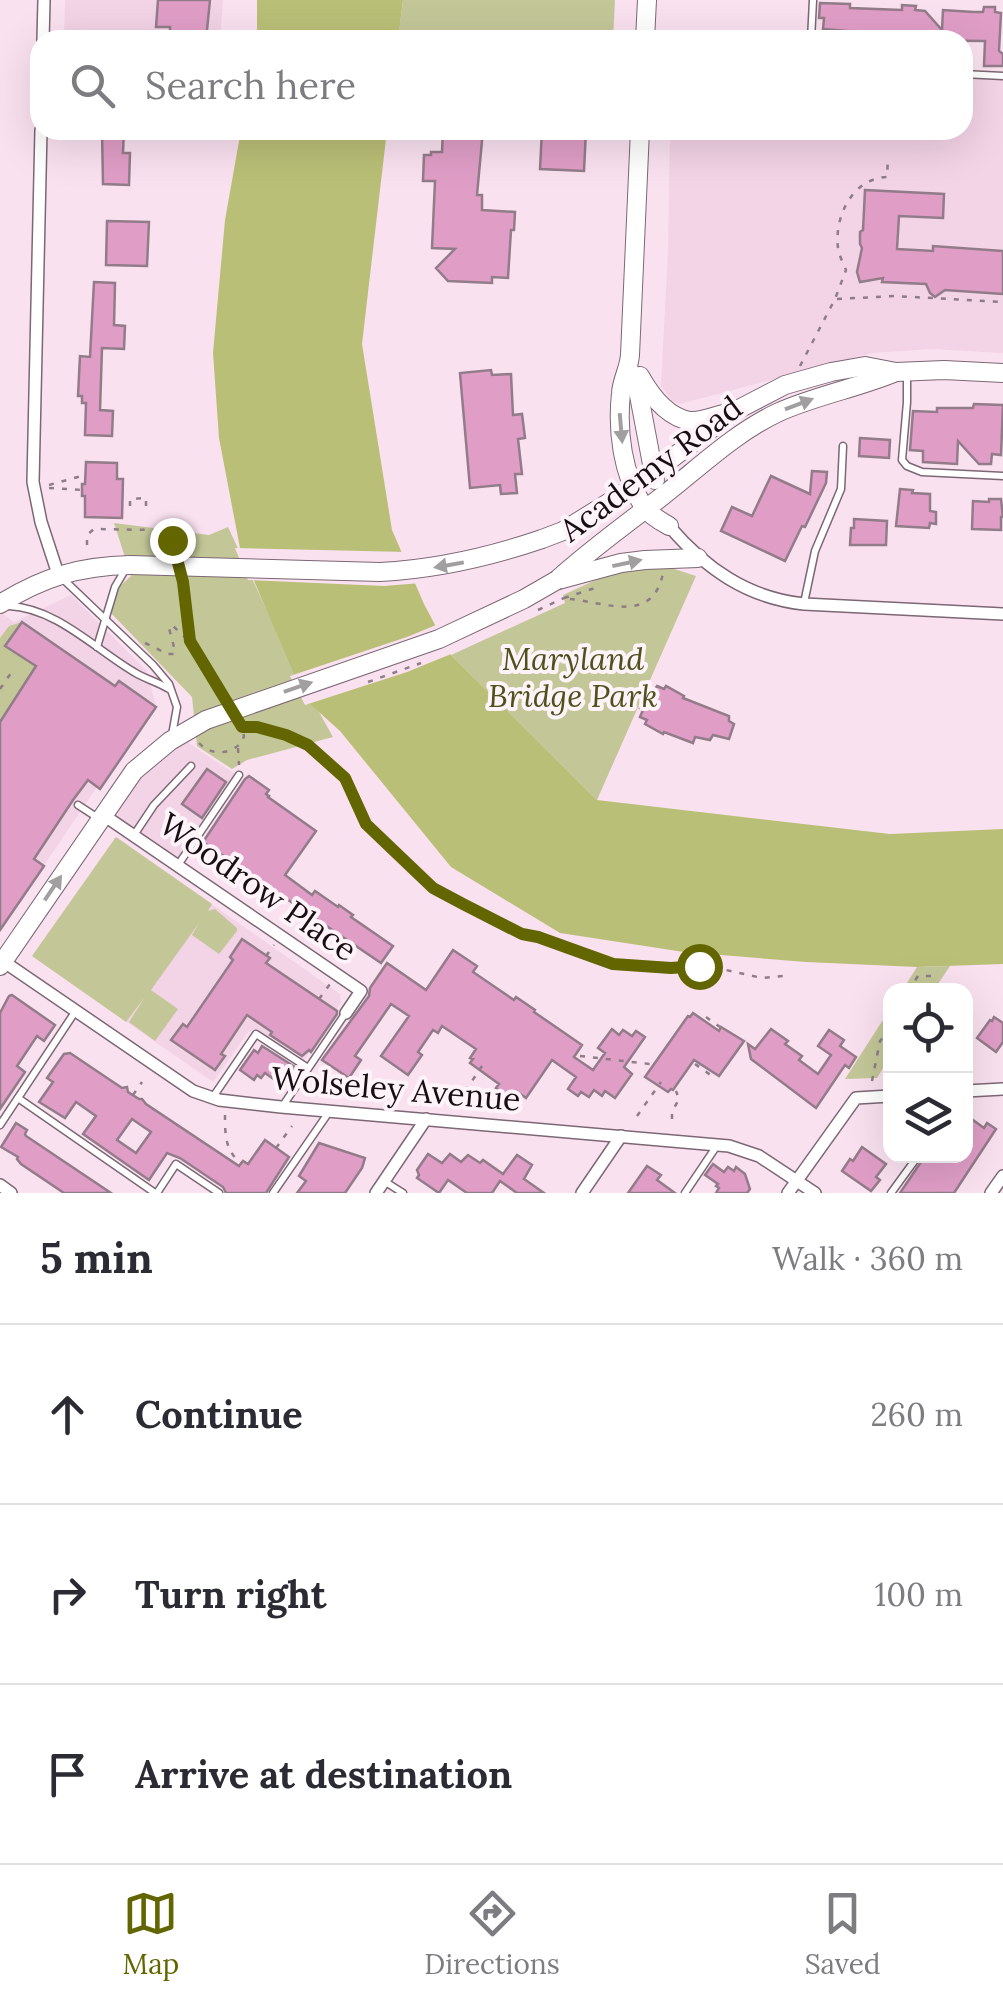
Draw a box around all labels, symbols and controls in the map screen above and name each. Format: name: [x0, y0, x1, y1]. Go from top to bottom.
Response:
search box: [30, 30, 973, 140]
icon: search: [65, 58, 120, 113]
text: Search here: [145, 61, 356, 109]
street label: Academy Road: [551, 387, 750, 551]
one-way arrow: [784, 396, 814, 412]
one-way arrow: [613, 413, 629, 445]
route end: [150, 518, 196, 564]
one-way arrow: [612, 555, 643, 571]
one-way arrow: [432, 558, 464, 573]
park label: Maryland Bridge Park: [488, 638, 658, 716]
one-way arrow: [284, 679, 314, 694]
street label: Woodrow Place: [152, 803, 365, 970]
one-way arrow: [43, 874, 62, 901]
route start: [677, 944, 723, 990]
map controls: [883, 983, 973, 1163]
button: locate: [883, 983, 973, 1073]
street label: Wolseley Avenue: [270, 1057, 522, 1120]
button: layers: [883, 1073, 973, 1163]
text: 5 min: [40, 1231, 153, 1285]
text: Walk · 360 m: [772, 1238, 963, 1279]
icon: ahead: [40, 1387, 95, 1442]
text: Continue: [135, 1390, 303, 1438]
text: 260 m: [870, 1394, 963, 1435]
icon: right: [40, 1567, 95, 1622]
text: Turn right: [135, 1570, 326, 1618]
text: 100 m: [875, 1574, 963, 1615]
icon: arrive: [40, 1747, 95, 1802]
text: Arrive at destination: [135, 1750, 512, 1798]
tab: Map: [122, 1886, 179, 1982]
tab: Directions: [424, 1886, 560, 1982]
tab: Saved: [805, 1886, 881, 1982]

